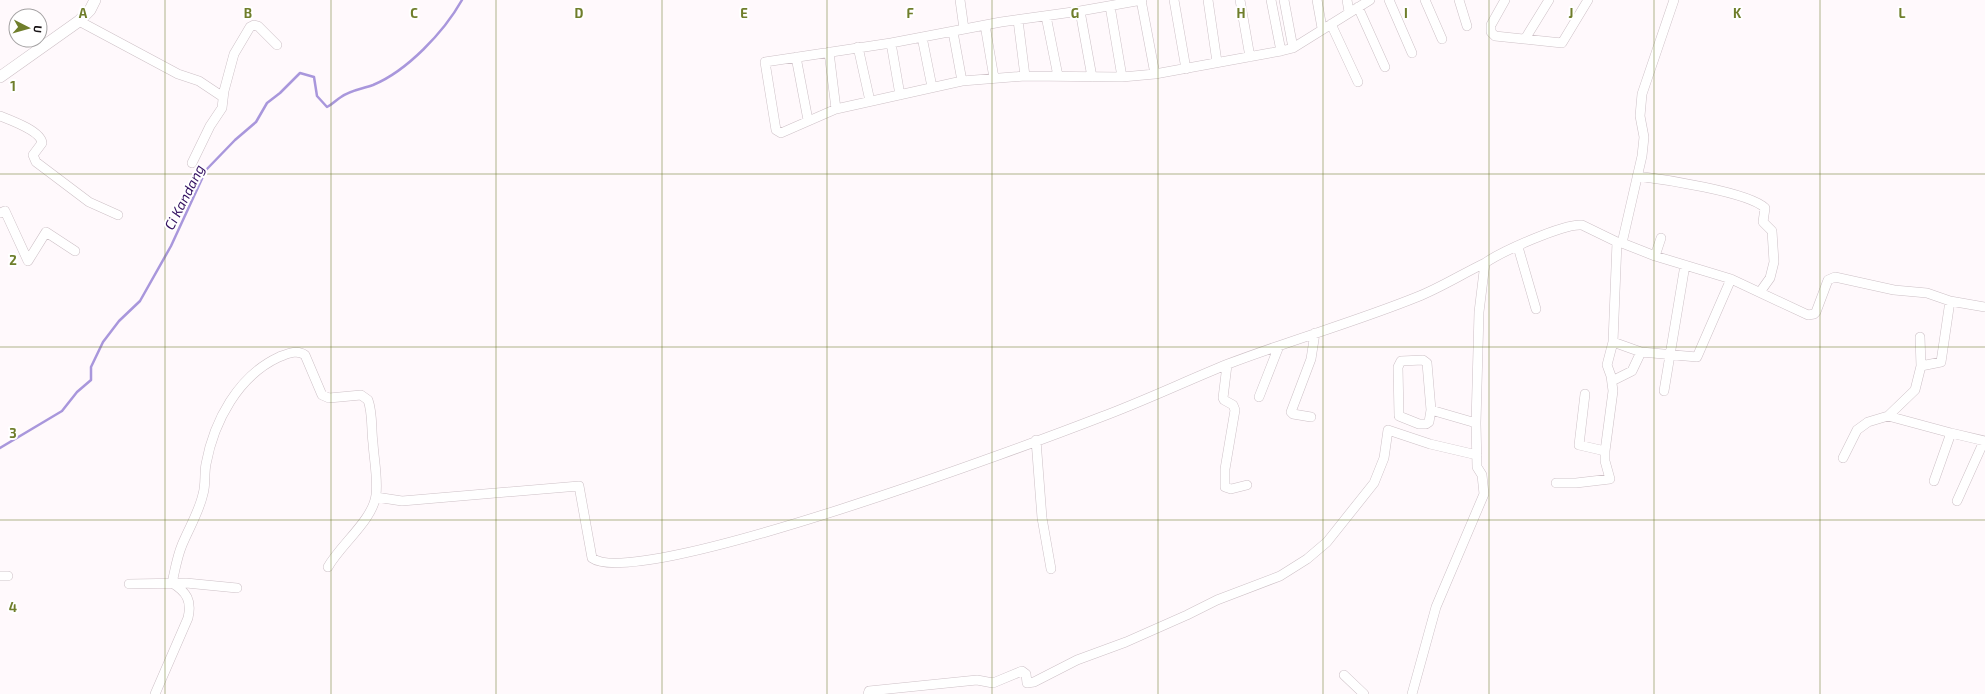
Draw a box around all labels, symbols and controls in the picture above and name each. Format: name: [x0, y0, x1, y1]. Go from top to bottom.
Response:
text: A: [79, 5, 88, 21]
text: B: [244, 5, 252, 21]
text: C: [410, 5, 418, 21]
text: D: [575, 5, 584, 21]
text: E: [740, 5, 748, 21]
text: F: [906, 5, 914, 21]
text: G: [1071, 5, 1079, 21]
text: H: [1237, 5, 1246, 21]
text: I: [1404, 5, 1408, 21]
text: J: [1569, 5, 1573, 21]
text: K: [1733, 5, 1742, 21]
text: L: [1899, 5, 1906, 21]
north arrow: [8, 8, 48, 48]
text: U: [32, 25, 45, 34]
text: 1: [10, 78, 16, 94]
water label: Ci Kandang: [160, 162, 208, 232]
text: 2: [9, 252, 17, 268]
text: 3: [9, 425, 17, 441]
text: 4: [9, 599, 17, 615]

